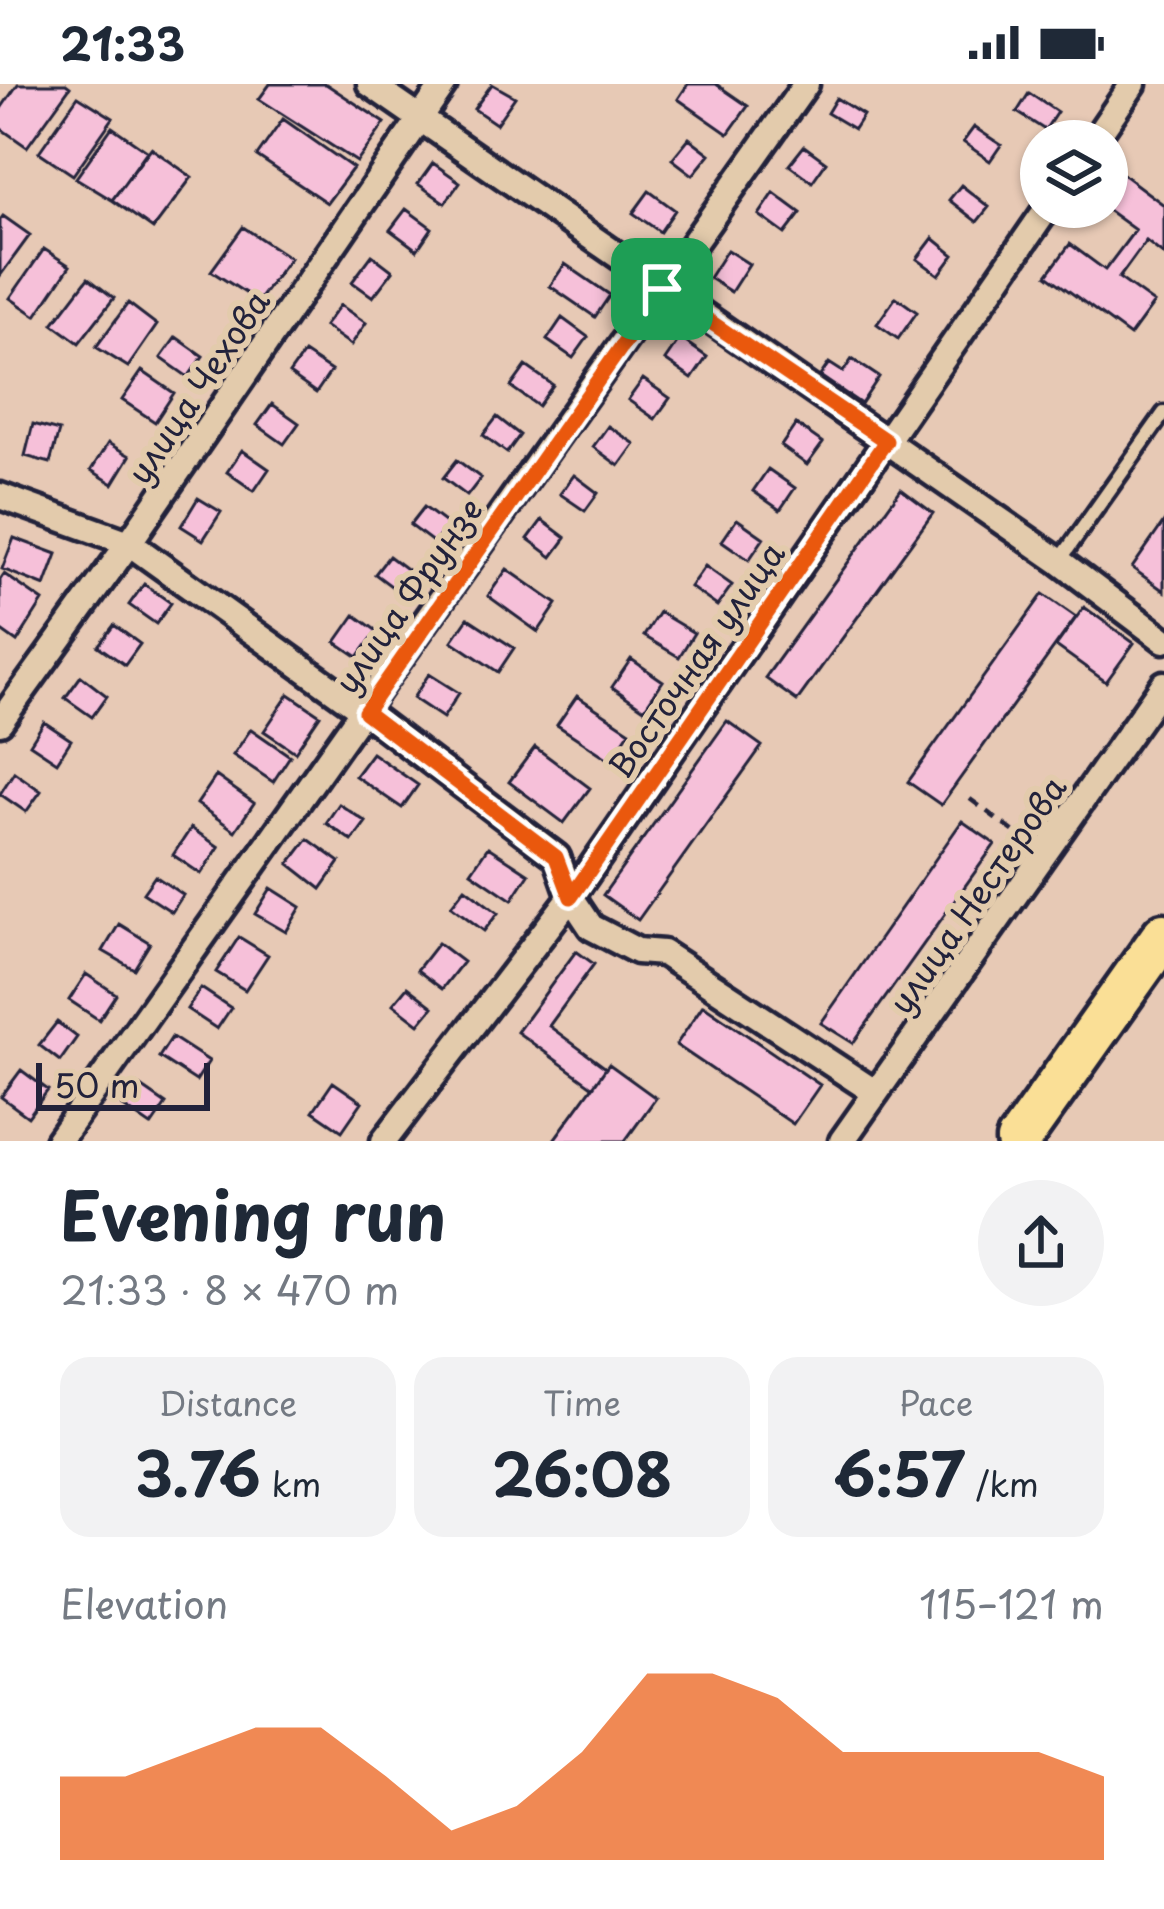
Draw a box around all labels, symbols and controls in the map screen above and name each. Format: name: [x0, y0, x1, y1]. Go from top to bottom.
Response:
text: 21:33: [60, 8, 185, 76]
map controls: [1020, 120, 1128, 228]
button: layers: [1020, 120, 1128, 228]
pin: [611, 238, 713, 340]
icon: arrive: [629, 256, 695, 322]
street label: улица Чехова: [113, 278, 281, 493]
street label: улица Фрунзе: [321, 487, 493, 703]
street label: Восточная улица: [595, 530, 796, 787]
street label: улица Нестерова: [875, 764, 1077, 1023]
scale bar: [36, 1057, 210, 1110]
text: 50 m: [54, 1059, 140, 1109]
text: Evening run: [60, 1164, 446, 1263]
button: share: [978, 1180, 1104, 1306]
text: 21:33 · 8 × 470 m: [60, 1259, 399, 1318]
text: Distance: [159, 1377, 297, 1427]
text: Time: [543, 1377, 621, 1427]
text: Pace: [899, 1377, 973, 1427]
text: 3.76: [135, 1427, 261, 1517]
text: 26:08: [492, 1427, 672, 1517]
text: 6:57: [833, 1427, 965, 1517]
text: km: [261, 1458, 321, 1508]
text: /km: [965, 1458, 1039, 1508]
text: Elevation: [60, 1573, 228, 1632]
text: 115–121 m: [919, 1573, 1104, 1632]

